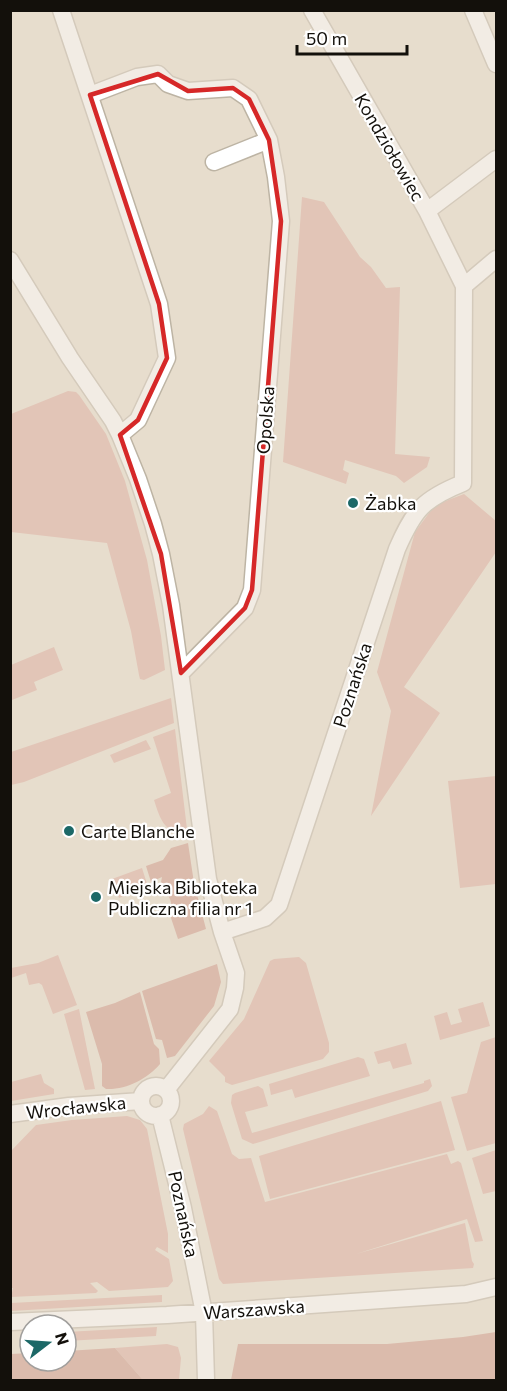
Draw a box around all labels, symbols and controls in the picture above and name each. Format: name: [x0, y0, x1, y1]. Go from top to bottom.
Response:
scale bar: [297, 18, 406, 56]
text: 50 m: [306, 27, 347, 49]
street label: Kondziołowiec: [350, 89, 430, 205]
street label: Opolska: [252, 385, 278, 455]
place label: Żabka: [365, 492, 416, 514]
marker: Żabka: [346, 496, 360, 510]
street label: Poznańska: [328, 640, 376, 730]
place label: Carte Blanche: [81, 820, 195, 842]
marker: Carte Blanche: [62, 824, 76, 838]
place label: Miejska Biblioteka Publiczna filia nr 1: [108, 876, 257, 919]
marker: Miejska Biblioteka Publiczna filia nr 1: [89, 890, 103, 904]
street label: Wrocławska: [25, 1091, 127, 1123]
street label: Poznańska: [164, 1169, 204, 1259]
street label: Warszawska: [202, 1294, 306, 1324]
north arrow: [18, 1313, 78, 1373]
text: N: [52, 1330, 74, 1347]

